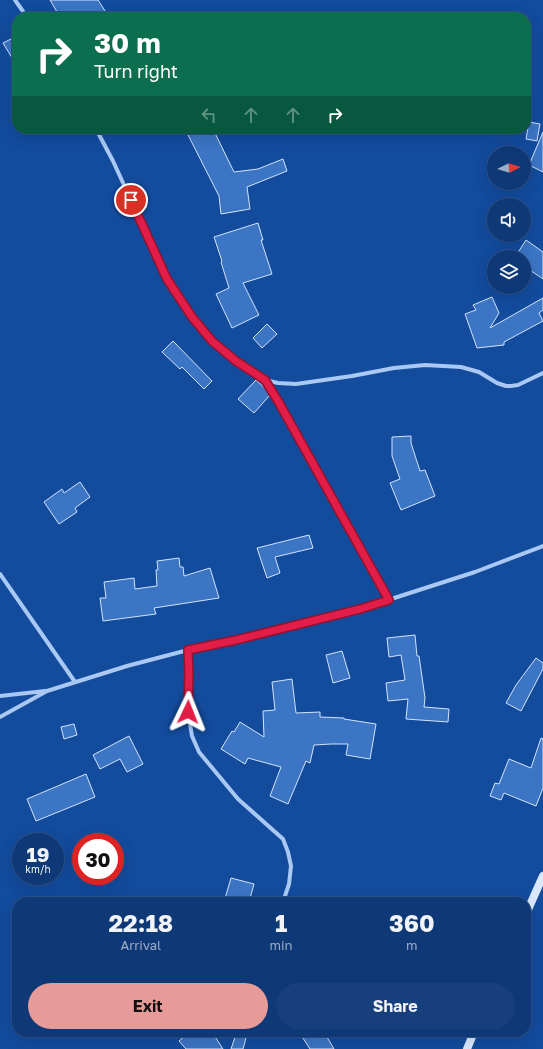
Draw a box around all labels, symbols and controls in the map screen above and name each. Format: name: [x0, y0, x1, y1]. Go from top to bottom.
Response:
text: 30 m: [94, 26, 161, 59]
icon: right: [28, 28, 80, 80]
text: Turn right: [94, 60, 178, 82]
icon: left: [198, 104, 220, 126]
icon: ahead: [240, 104, 262, 126]
icon: ahead: [282, 104, 304, 126]
icon: right: [324, 104, 346, 126]
north arrow: [487, 146, 531, 190]
map controls: [487, 146, 531, 294]
pin: [114, 183, 148, 217]
icon: arrive: [120, 189, 142, 211]
button: sound: [487, 198, 531, 242]
button: layers: [487, 250, 531, 294]
position arrow: [167, 691, 209, 733]
speed limit sign: 30: [72, 833, 124, 885]
text: 19: [26, 842, 49, 866]
text: km/h: [25, 863, 51, 875]
text: 22:18: [108, 908, 173, 937]
text: 1: [275, 908, 287, 937]
text: 360: [389, 908, 435, 937]
text: Arrival: [120, 937, 161, 953]
text: min: [270, 937, 293, 953]
text: m: [406, 937, 418, 953]
button: Exit: [28, 983, 268, 1029]
button: Share: [276, 983, 515, 1029]

